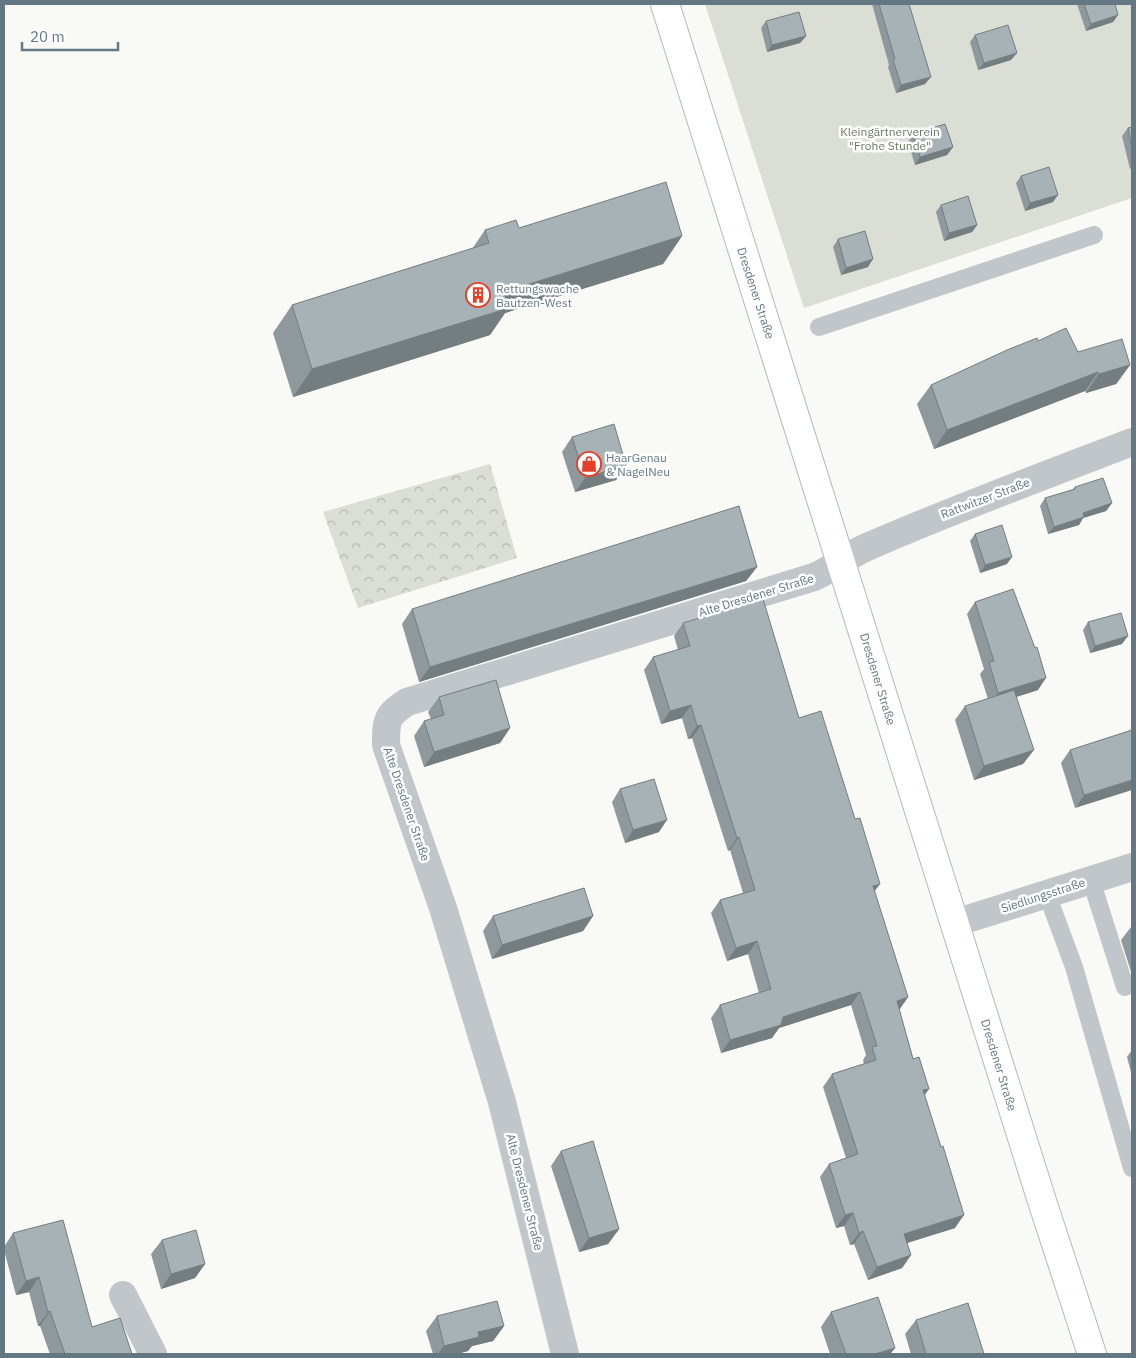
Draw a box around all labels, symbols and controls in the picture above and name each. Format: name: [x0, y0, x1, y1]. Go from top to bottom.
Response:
scale bar: [22, 20, 119, 52]
text: 20 m: [30, 27, 65, 46]
park label: Kleingärtnerverein "Frohe Stunde": [840, 124, 940, 153]
street label: Dresdener Straße: [734, 245, 778, 341]
place label: Rettungswache Bautzen-West: [496, 281, 579, 310]
building icon: Rettungswache Bautzen-West: [465, 282, 491, 308]
place label: HaarGenau & NagelNeu: [606, 450, 670, 479]
shop icon: HaarGenau & NagelNeu: [576, 451, 602, 477]
street label: Rattwitzer Straße: [938, 474, 1032, 522]
street label: Alte Dresdener Straße: [697, 570, 816, 620]
street label: Dresdener Straße: [857, 631, 899, 727]
street label: Alte Dresdener Straße: [380, 745, 434, 863]
street label: Siedlungsstraße: [999, 874, 1087, 916]
street label: Dresdener Straße: [978, 1017, 1020, 1113]
street label: Alte Dresdener Straße: [503, 1132, 547, 1252]

